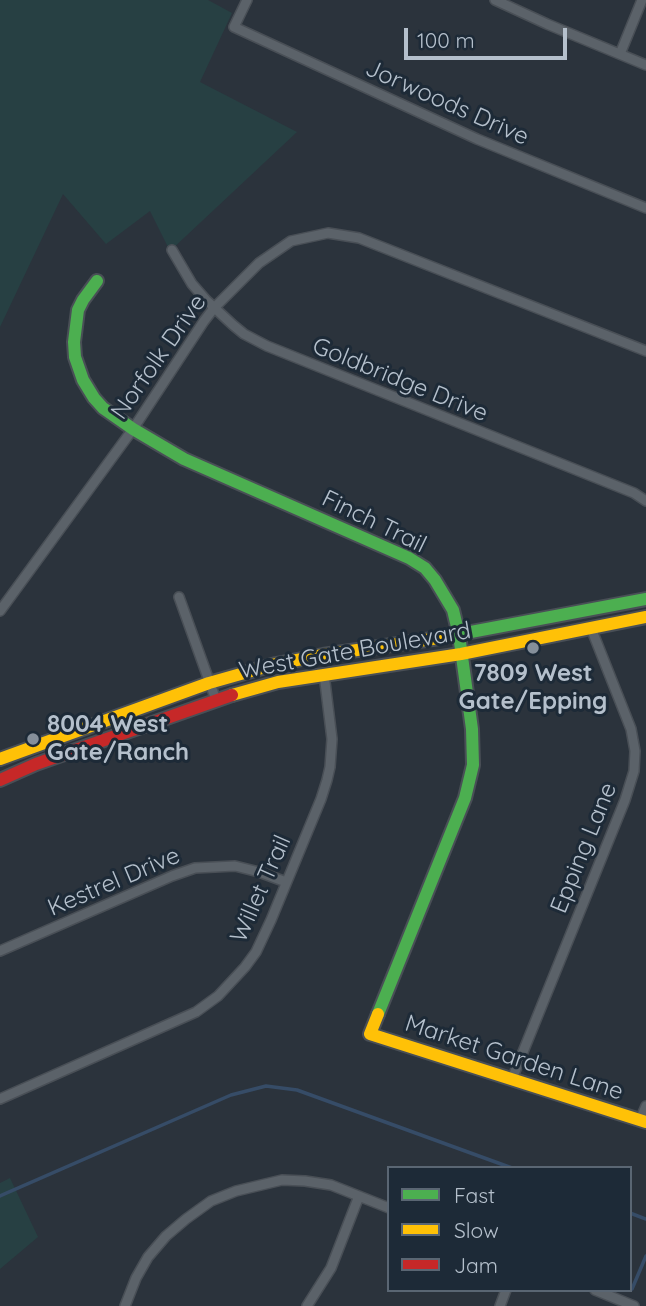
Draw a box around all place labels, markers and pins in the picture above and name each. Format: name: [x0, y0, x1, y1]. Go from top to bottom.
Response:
marker: 7809 West Gate/Epping: [525, 640, 541, 656]
place label: 7809 West Gate/Epping: [459, 660, 607, 716]
place label: 8004 West Gate/Ranch: [47, 711, 189, 767]
marker: 8004 West Gate/Ranch: [25, 731, 41, 747]

